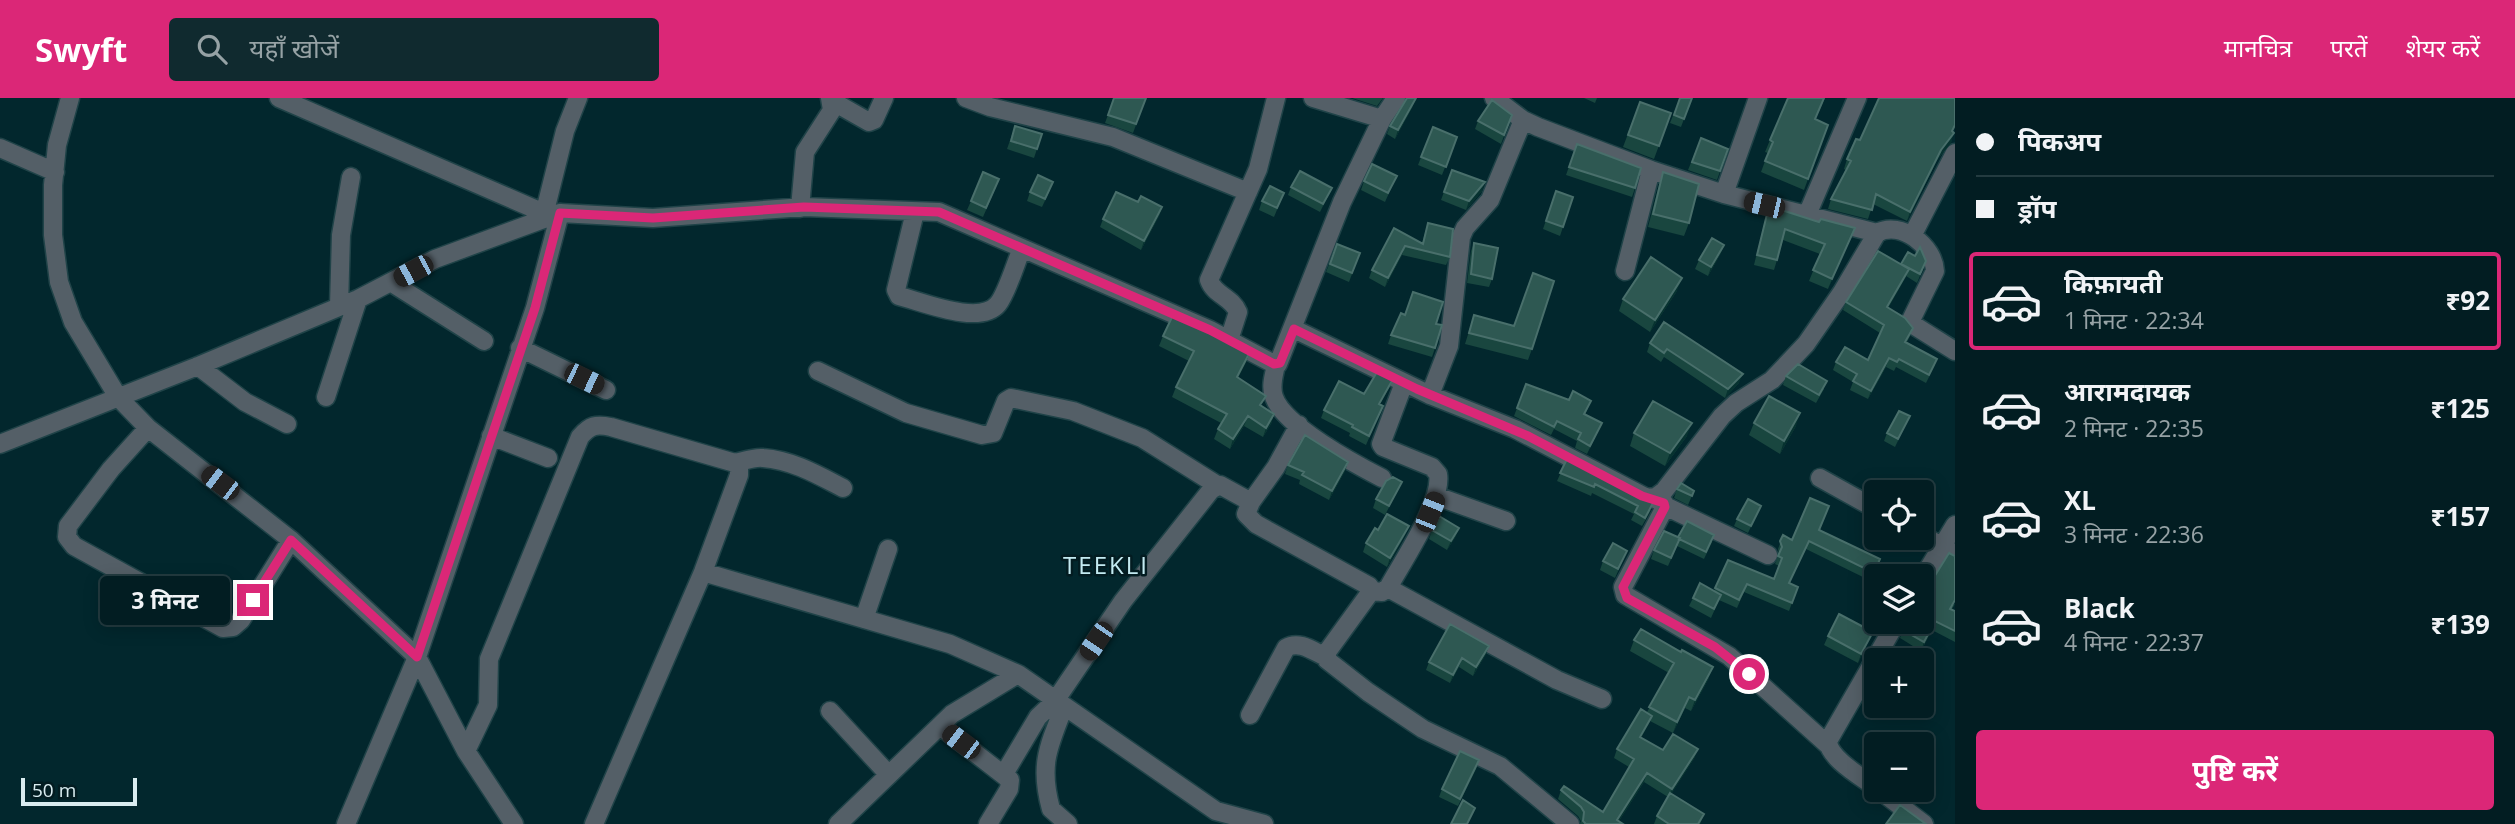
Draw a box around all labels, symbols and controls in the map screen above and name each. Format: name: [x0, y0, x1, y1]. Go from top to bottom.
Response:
search box: [169, 18, 659, 81]
text: Swyft: [35, 27, 127, 72]
icon: search: [193, 30, 231, 68]
text: यहाँ खोजें: [249, 30, 339, 66]
text: मानचित्र: [2224, 31, 2292, 64]
text: परतें: [2330, 31, 2367, 64]
text: शेयर करें: [2405, 31, 2480, 64]
text: पिकअप: [2018, 123, 2101, 159]
car: [1742, 190, 1787, 220]
text: ड्रॉप: [2018, 190, 2056, 226]
car: [390, 252, 437, 290]
text: किफ़ायती: [2064, 265, 2163, 301]
icon: car: [1980, 270, 2043, 333]
text: ₹92: [2445, 282, 2490, 318]
text: 1 मिनट · 22:34: [2064, 304, 2204, 336]
car: [561, 360, 608, 398]
text: आरामदायक: [2064, 373, 2190, 409]
icon: car: [1980, 378, 2043, 441]
text: ₹125: [2431, 390, 2490, 426]
text: 2 मिनट · 22:35: [2064, 412, 2204, 444]
car: [197, 462, 244, 504]
map controls: [1864, 480, 1934, 802]
button: locate: [1864, 480, 1934, 550]
text: XL: [2064, 482, 2096, 518]
icon: car: [1980, 486, 2043, 549]
car: [1413, 489, 1448, 535]
text: ₹157: [2431, 498, 2490, 534]
text: 3 मिनट · 22:36: [2064, 518, 2204, 550]
district label: TEEKLI: [1063, 548, 1149, 581]
button: layers: [1864, 564, 1934, 634]
callout: 3 मिनट: [99, 575, 229, 624]
text: 3 मिनट: [131, 584, 199, 616]
route end: [237, 584, 269, 616]
text: Black: [2064, 590, 2135, 626]
icon: car: [1980, 594, 2043, 657]
text: ₹139: [2431, 606, 2490, 642]
car: [1076, 618, 1117, 664]
text: 4 मिनट · 22:37: [2064, 626, 2204, 658]
button: +: [1864, 648, 1934, 718]
route start: [1733, 658, 1765, 690]
car: [938, 721, 985, 763]
button: पुष्टि करें: [1976, 730, 2494, 810]
button: −: [1864, 732, 1934, 802]
scale bar: [21, 775, 136, 807]
text: 50 m: [32, 777, 76, 803]

